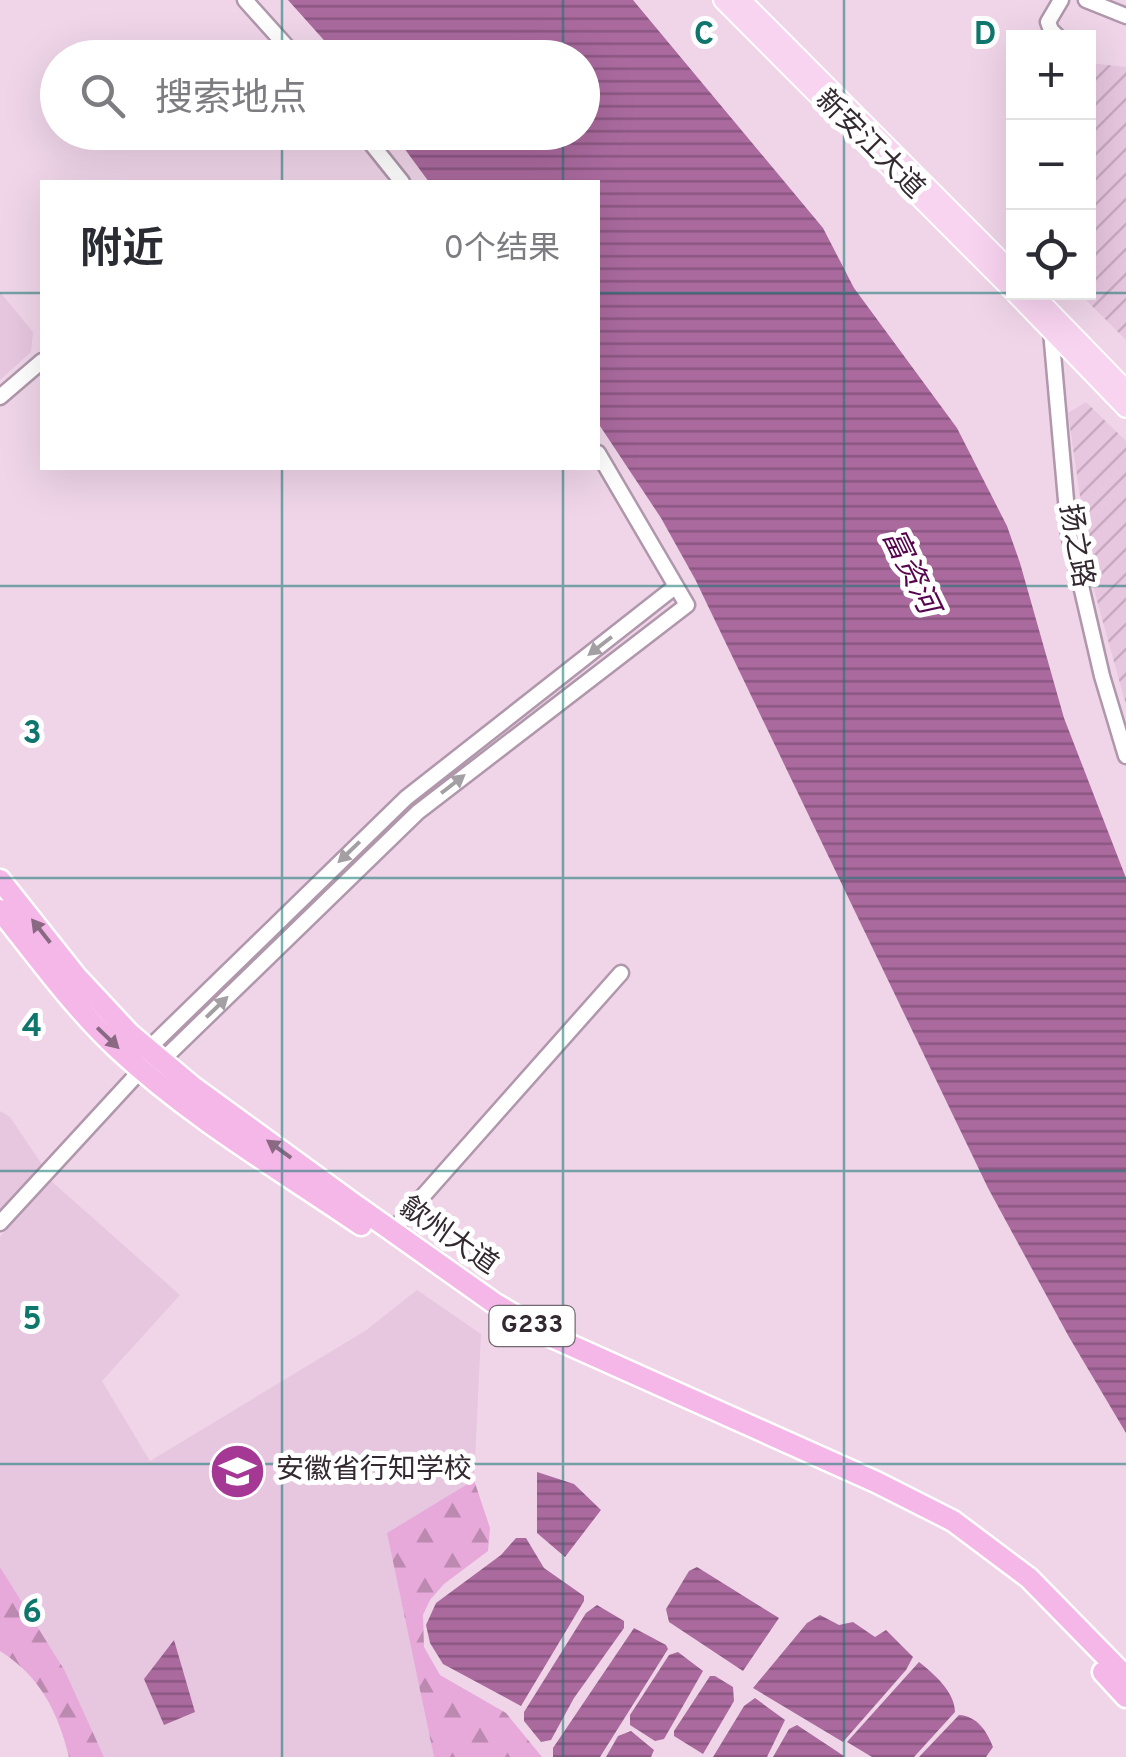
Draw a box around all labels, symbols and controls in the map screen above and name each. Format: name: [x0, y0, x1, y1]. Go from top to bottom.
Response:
text: C: [694, 16, 714, 56]
text: D: [974, 16, 996, 56]
map controls: [1006, 30, 1096, 300]
button: +: [1006, 30, 1096, 120]
search box: [40, 40, 600, 150]
icon: search: [75, 68, 130, 123]
text: 搜索地点: [155, 76, 307, 125]
street label: 新安江大道: [807, 83, 931, 207]
button: −: [1006, 120, 1096, 210]
button: locate: [1006, 210, 1096, 300]
text: 附近: [80, 225, 164, 278]
text: 0个结果: [443, 230, 560, 270]
street label: 扬之路: [1050, 502, 1100, 590]
water label: 富资河: [873, 523, 948, 625]
one-way arrow: [587, 635, 612, 656]
text: 3: [22, 715, 42, 755]
one-way arrow: [440, 774, 466, 794]
one-way arrow: [338, 840, 362, 864]
one-way arrow: [31, 918, 51, 944]
one-way arrow: [205, 996, 229, 1019]
text: 4: [22, 1008, 42, 1048]
one-way arrow: [95, 1026, 119, 1050]
one-way arrow: [266, 1139, 292, 1159]
street label: 歙州大道: [392, 1190, 504, 1284]
text: 5: [22, 1301, 42, 1341]
road number: G233: [490, 1306, 574, 1346]
school or university icon: 安徽省行知学校: [207, 1441, 267, 1501]
place label: 安徽省行知学校: [276, 1453, 472, 1489]
text: 6: [22, 1594, 42, 1634]

